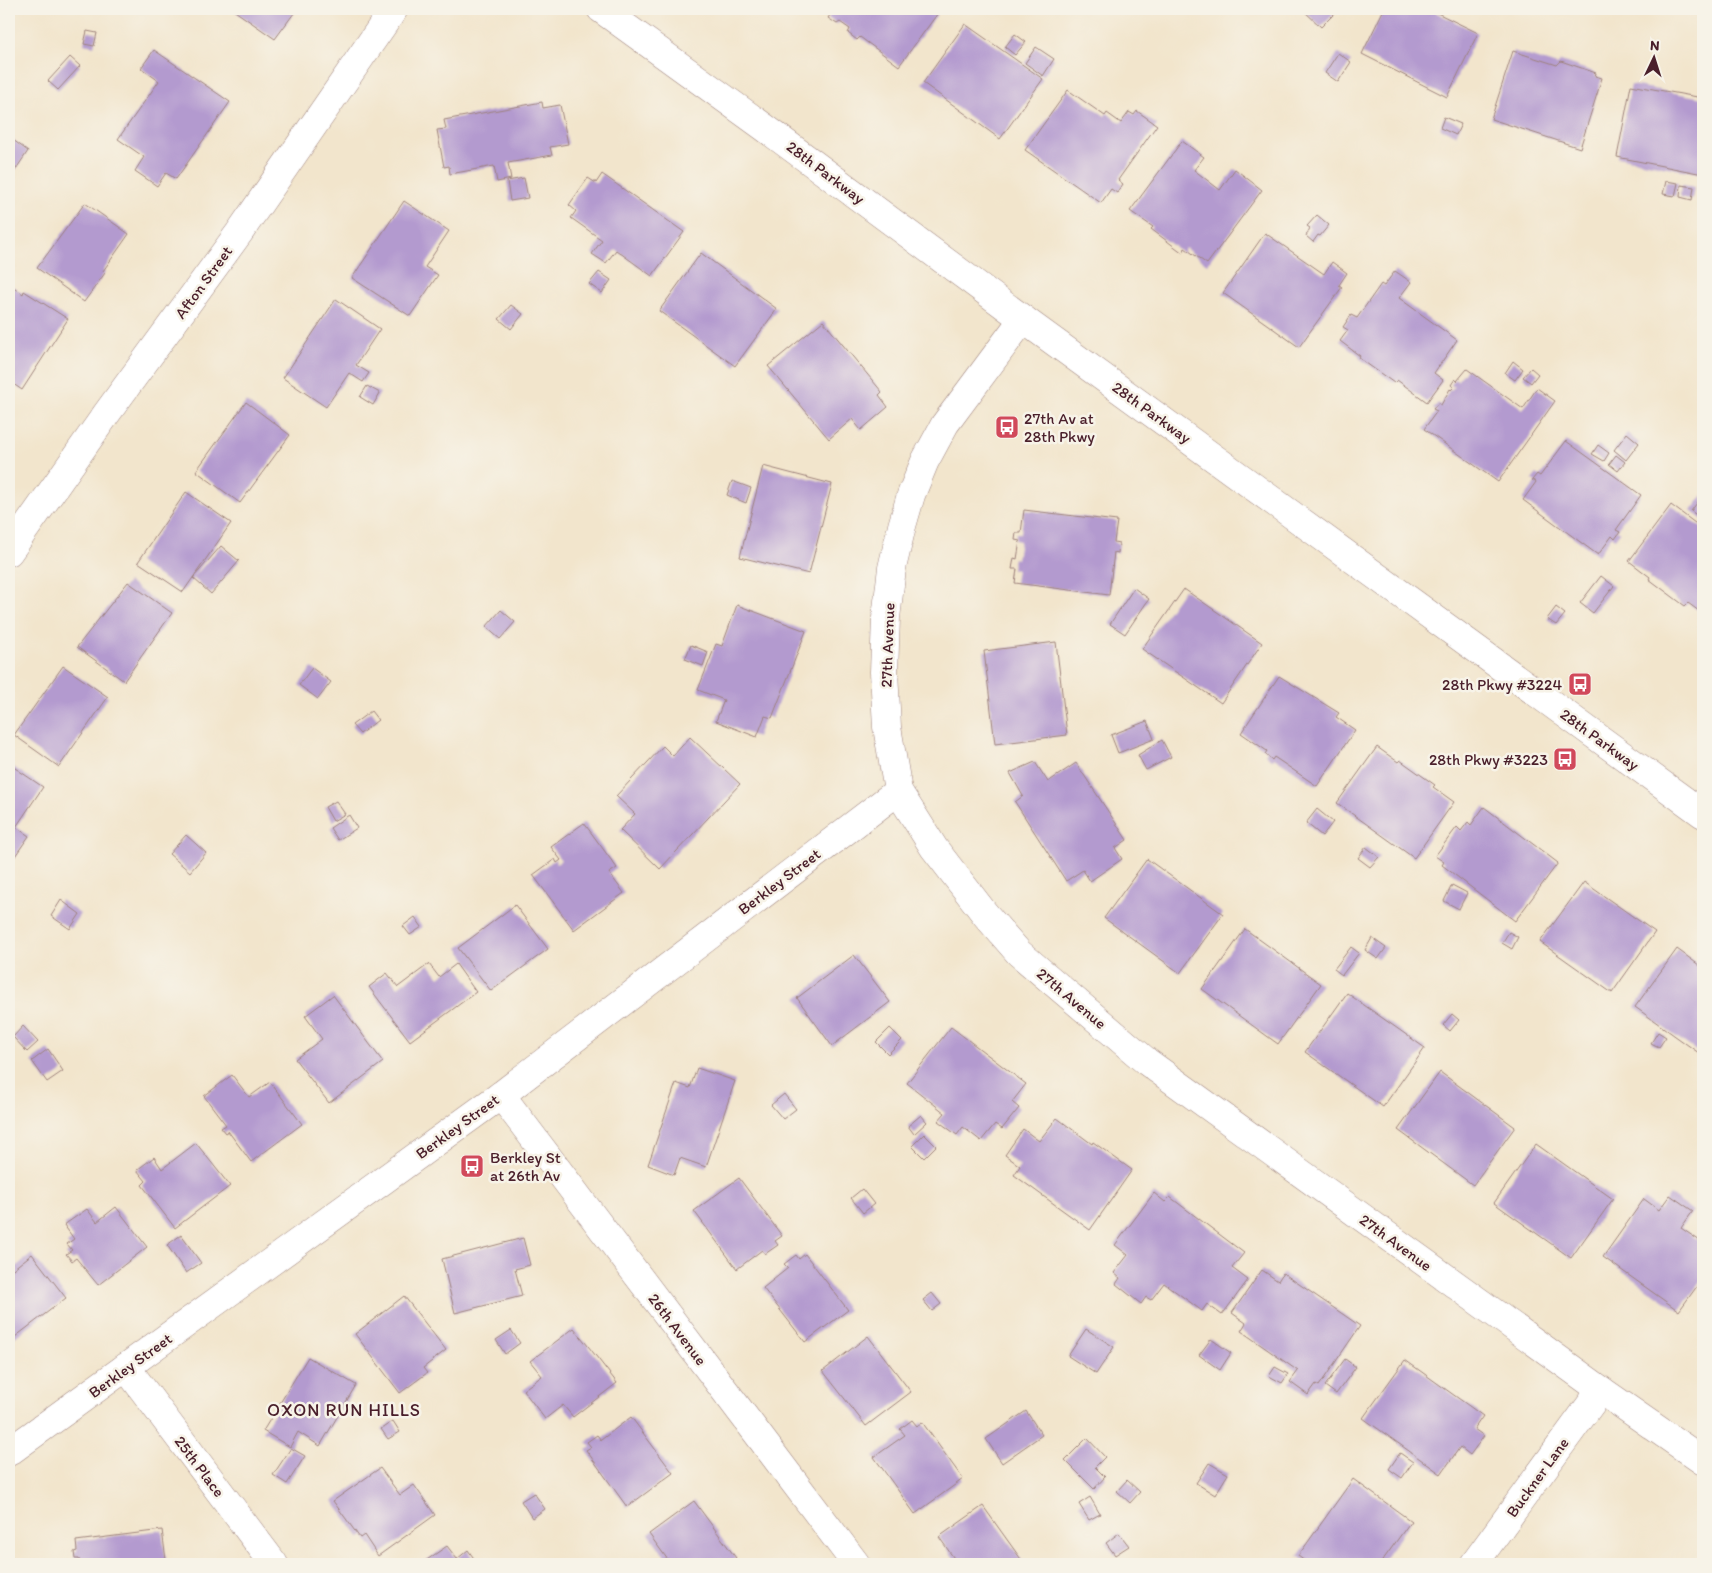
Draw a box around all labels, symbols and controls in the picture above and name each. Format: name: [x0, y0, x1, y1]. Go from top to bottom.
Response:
north arrow: [1630, 32, 1680, 82]
text: N: [1650, 37, 1660, 54]
street label: 28th Parkway: [783, 137, 869, 208]
street label: Afton Street: [171, 242, 236, 322]
street label: 28th Parkway: [1109, 377, 1195, 448]
place label: 27th Av at 28th Pkwy: [1024, 409, 1095, 446]
bus stop icon: 27th Av at 28th Pkwy: [994, 414, 1020, 440]
street label: 27th Avenue: [877, 602, 898, 688]
bus stop icon: 28th Pkwy #3224: [1567, 671, 1593, 697]
place label: 28th Pkwy #3224: [1442, 675, 1562, 694]
street label: 28th Parkway: [1557, 704, 1643, 775]
bus stop icon: 28th Pkwy #3223: [1552, 746, 1578, 772]
place label: 28th Pkwy #3223: [1429, 750, 1548, 769]
street label: Berkley Street: [734, 844, 824, 919]
street label: 27th Avenue: [1033, 964, 1111, 1033]
street label: Berkley Street: [412, 1090, 503, 1163]
place label: Berkley St at 26th Av: [490, 1148, 561, 1185]
bus stop icon: Berkley St at 26th Av: [459, 1153, 485, 1179]
street label: 27th Avenue: [1356, 1210, 1436, 1275]
street label: 26th Avenue: [644, 1289, 711, 1369]
street label: Berkley Street: [85, 1329, 176, 1402]
district label: OXON RUN HILLS: [267, 1399, 421, 1421]
street label: 25th Place: [170, 1432, 229, 1501]
street label: Buckner Lane: [1502, 1434, 1573, 1521]

